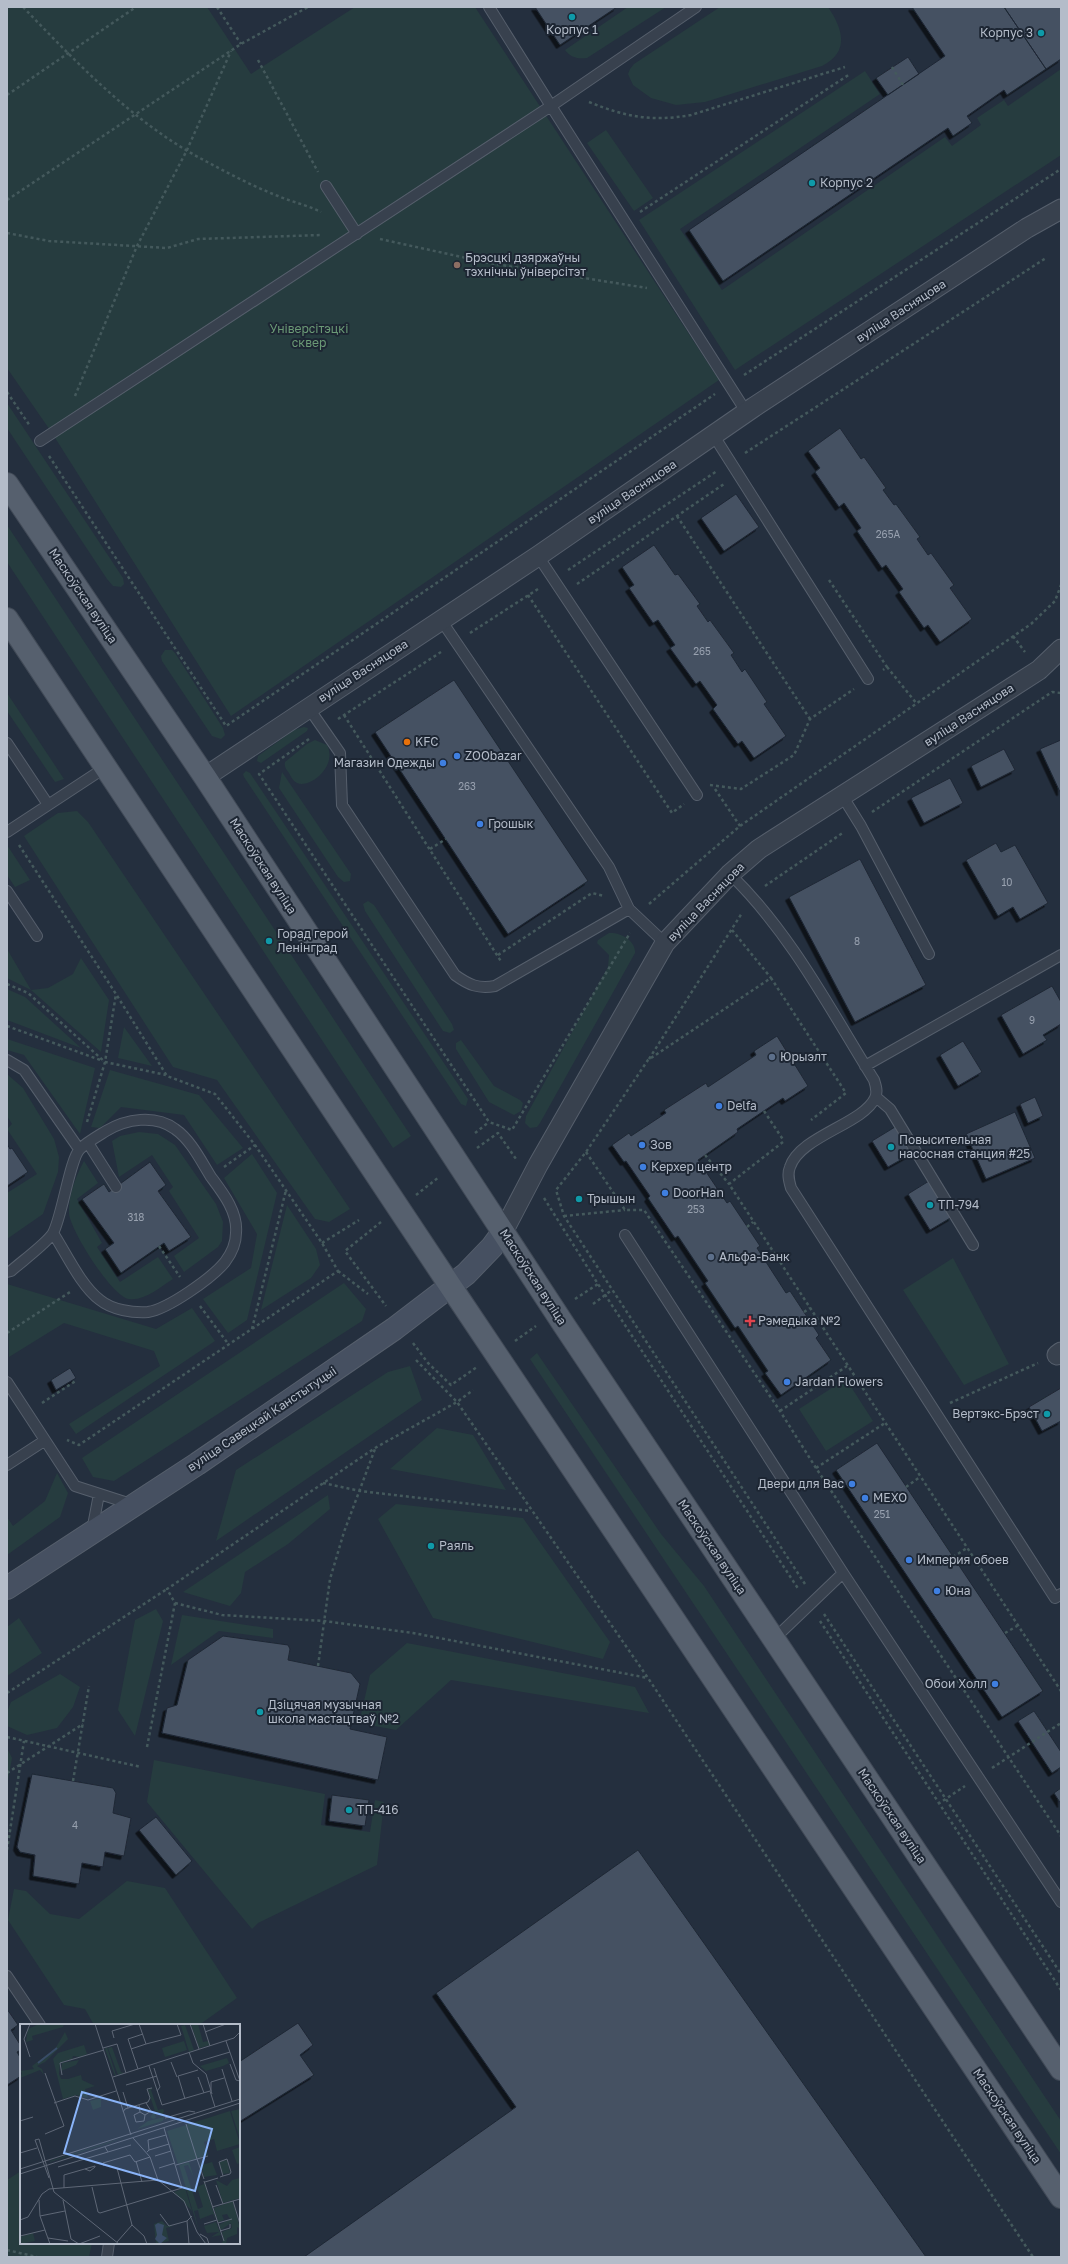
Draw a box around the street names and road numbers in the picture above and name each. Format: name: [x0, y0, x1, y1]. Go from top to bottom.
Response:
street label: вуліца Васняцова: [853, 276, 949, 345]
street label: вуліца Васняцова: [584, 456, 679, 527]
street label: Маскоўская вуліца: [46, 545, 121, 646]
street label: вуліца Васняцова: [315, 636, 411, 705]
street label: вуліца Васняцова: [921, 680, 1017, 749]
street label: Маскоўская вуліца: [227, 815, 300, 916]
street label: вуліца Васняцова: [664, 859, 747, 944]
street label: Маскоўская вуліца: [497, 1226, 570, 1327]
street label: вуліца Савецкай Канстытуцыі: [184, 1363, 339, 1474]
street label: Маскоўская вуліца: [675, 1496, 750, 1597]
street label: Маскоўская вуліца: [855, 1765, 930, 1866]
street label: Маскоўская вуліца: [970, 2065, 1045, 2166]

